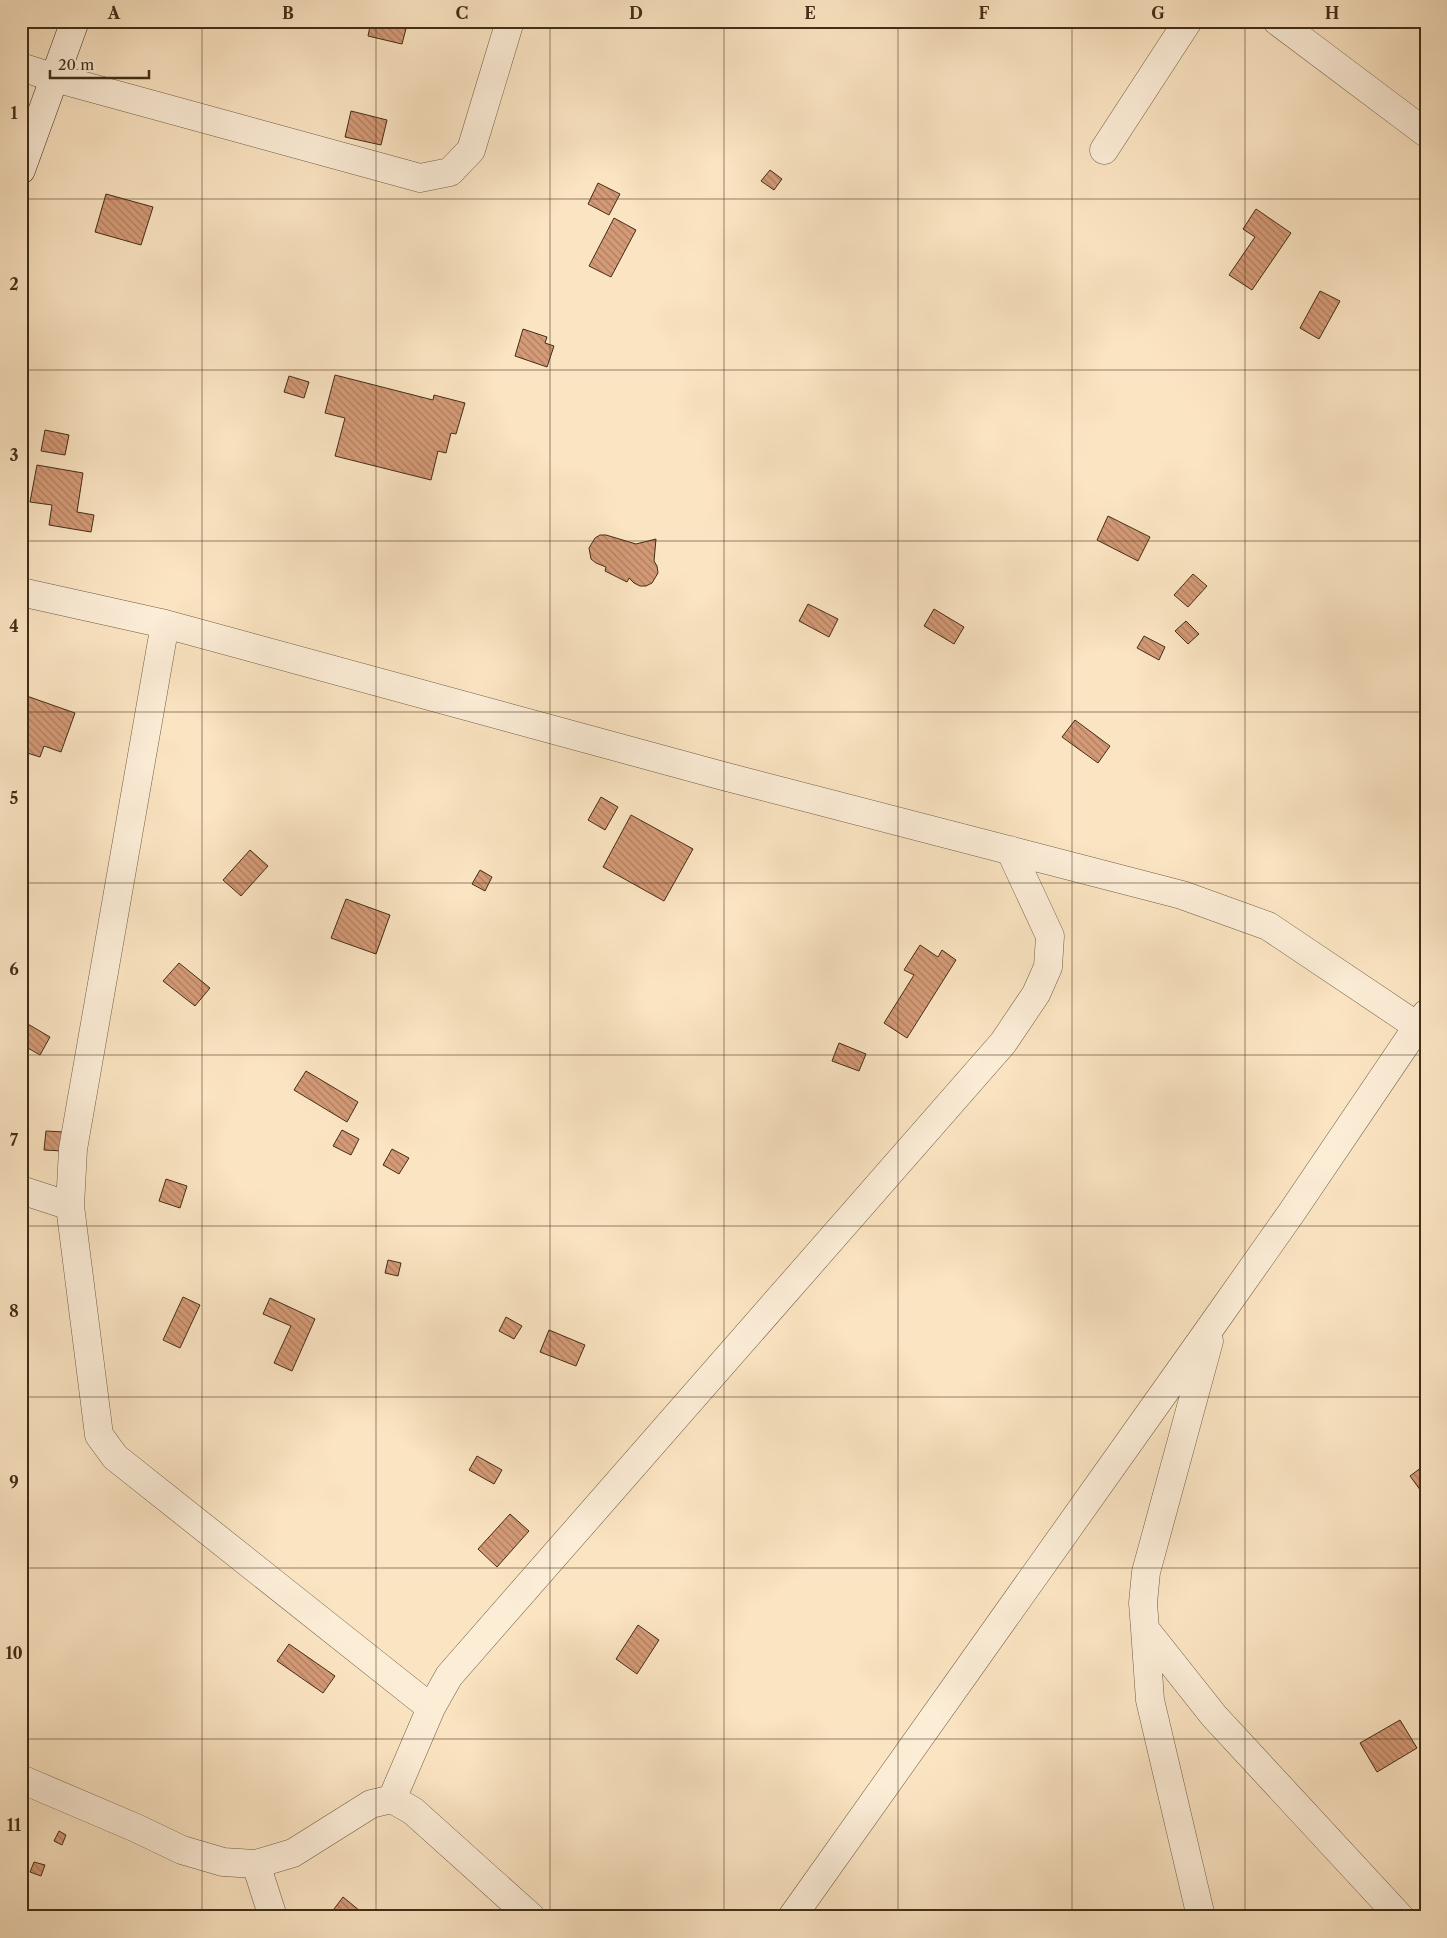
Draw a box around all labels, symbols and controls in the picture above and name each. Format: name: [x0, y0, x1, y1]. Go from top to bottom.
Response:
text: A: [107, 3, 121, 23]
text: B: [282, 3, 294, 23]
text: C: [456, 3, 468, 23]
text: D: [629, 3, 643, 23]
text: E: [804, 3, 816, 23]
text: F: [979, 3, 990, 23]
text: G: [1151, 3, 1165, 23]
text: H: [1325, 3, 1339, 23]
scale bar: [50, 48, 149, 80]
text: 20 m: [58, 55, 94, 74]
text: 1: [10, 103, 18, 123]
text: 2: [9, 274, 19, 294]
text: 3: [9, 445, 19, 465]
text: 4: [9, 616, 19, 636]
text: 5: [10, 788, 19, 808]
text: 6: [9, 959, 19, 979]
text: 7: [10, 1130, 19, 1150]
text: 8: [9, 1301, 19, 1321]
text: 9: [9, 1472, 19, 1492]
text: 10: [5, 1643, 23, 1663]
text: 11: [7, 1815, 22, 1835]

